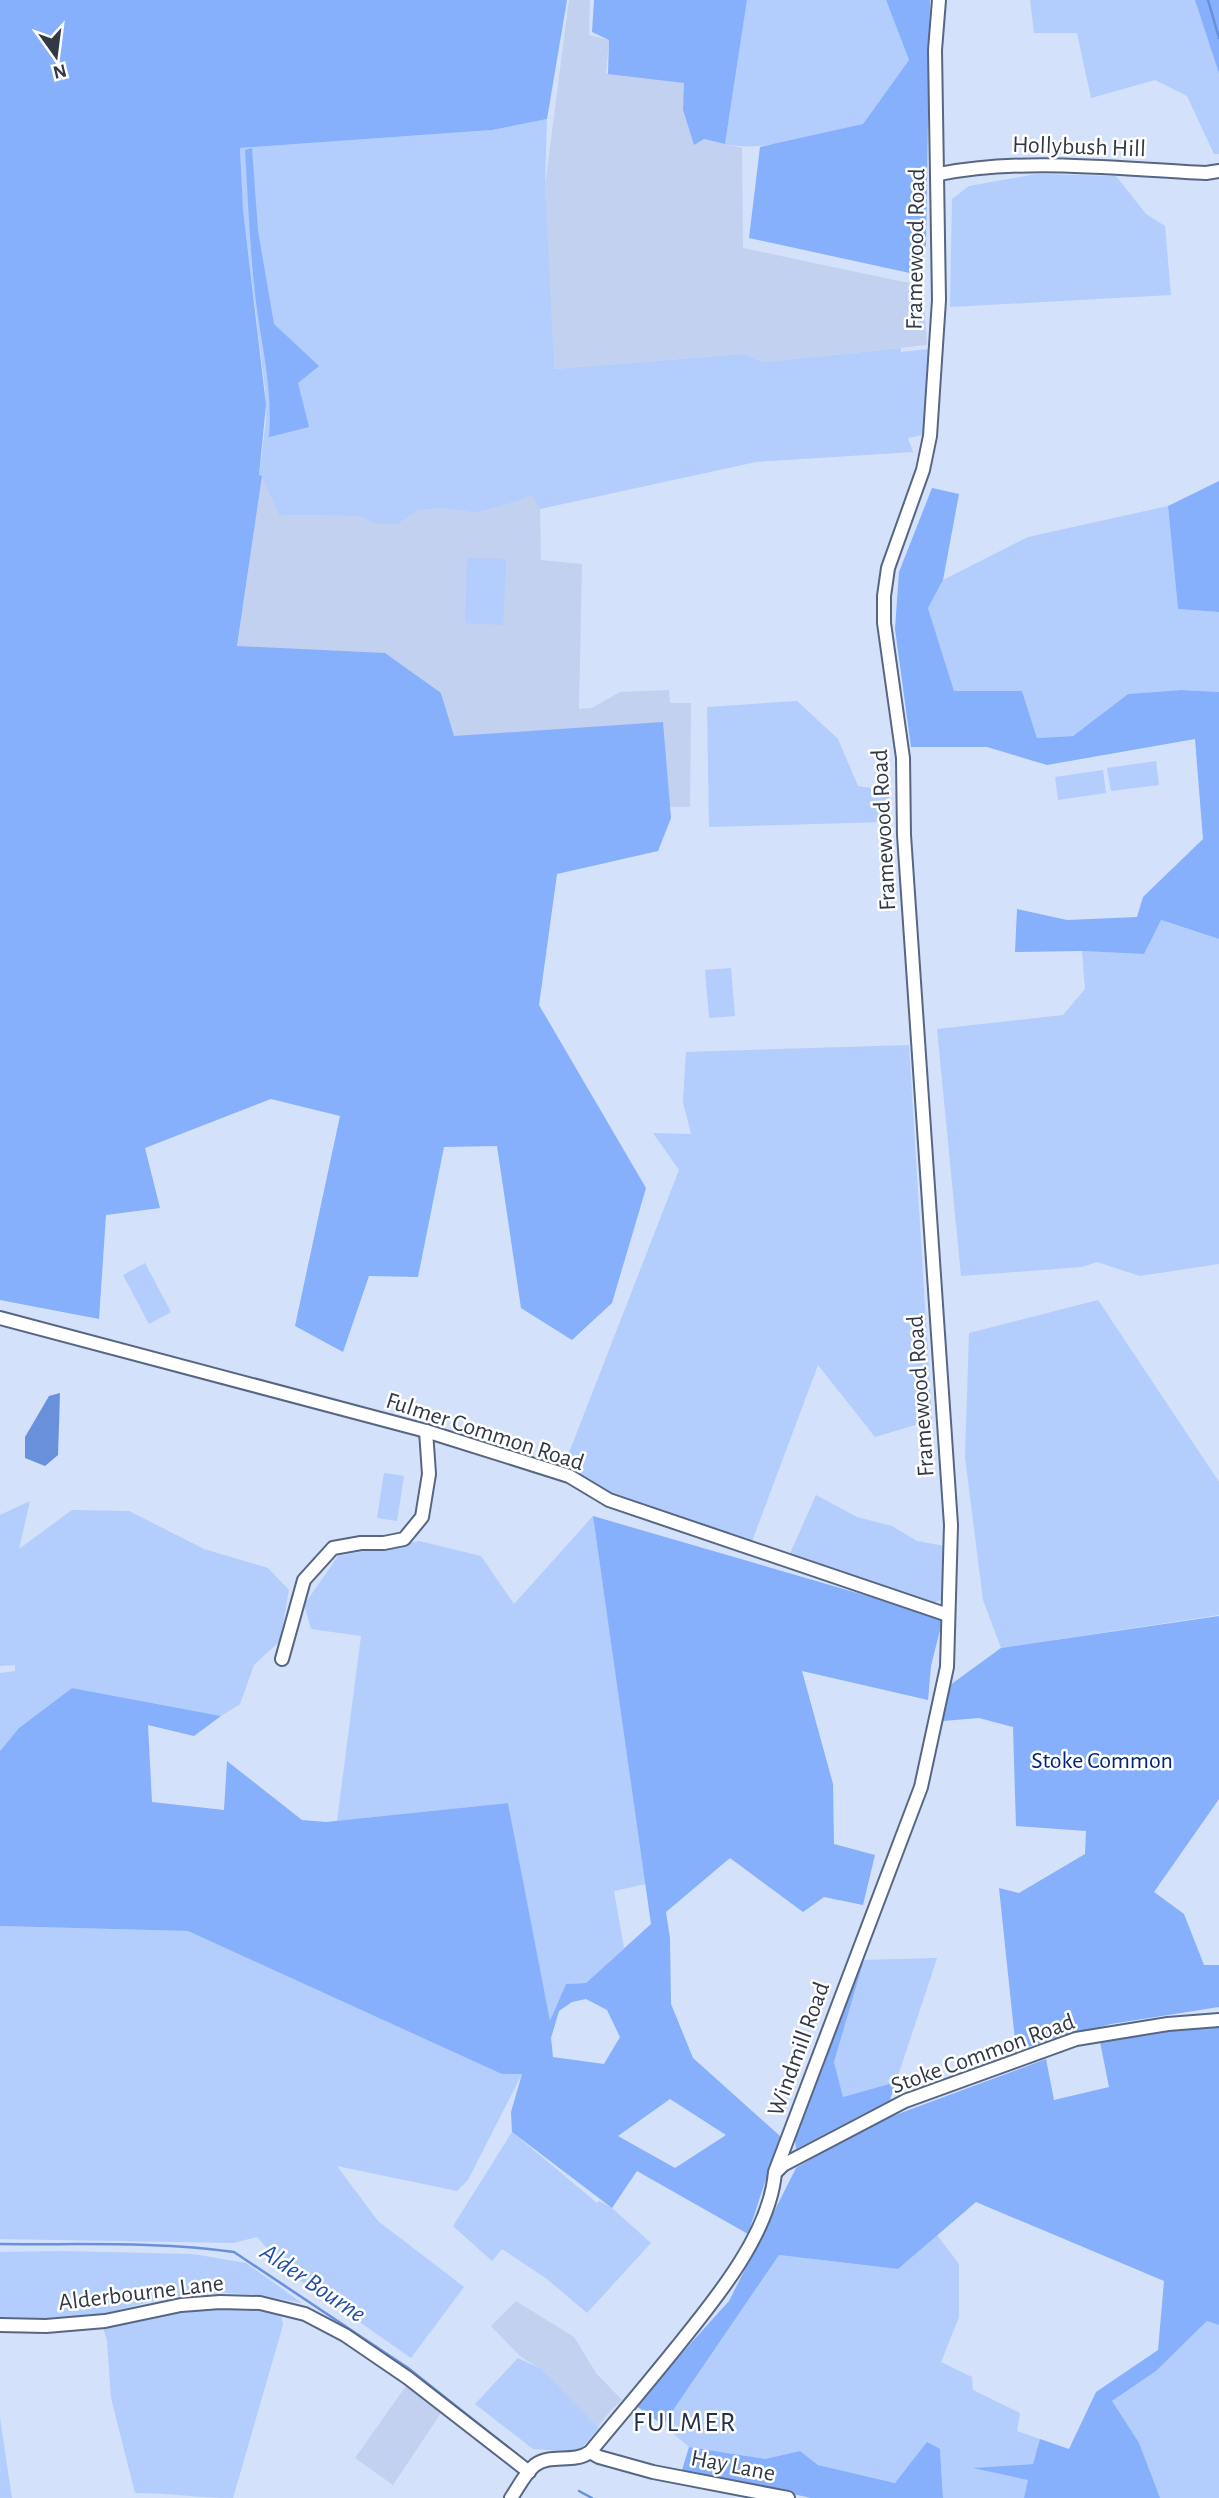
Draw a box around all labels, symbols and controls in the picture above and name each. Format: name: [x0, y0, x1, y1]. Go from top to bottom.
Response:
north arrow: [21, 21, 91, 91]
text: N: [51, 60, 68, 82]
street label: Hollybush Hill: [1012, 133, 1146, 161]
street label: Framewood Road: [903, 168, 929, 330]
street label: Framewood Road: [868, 749, 900, 911]
street label: Framewood Road: [903, 1315, 939, 1477]
street label: Fulmer Common Road: [383, 1389, 587, 1475]
park label: Stoke Common: [1031, 1749, 1173, 1773]
street label: Windmill Road: [764, 1979, 834, 2119]
street label: Stoke Common Road: [888, 2010, 1078, 2098]
water label: Alder Bourne: [255, 2238, 370, 2327]
street label: Alderbourne Lane: [57, 2271, 225, 2315]
district label: FULMER: [633, 2409, 737, 2437]
street label: Hay Lane: [689, 2446, 777, 2486]

